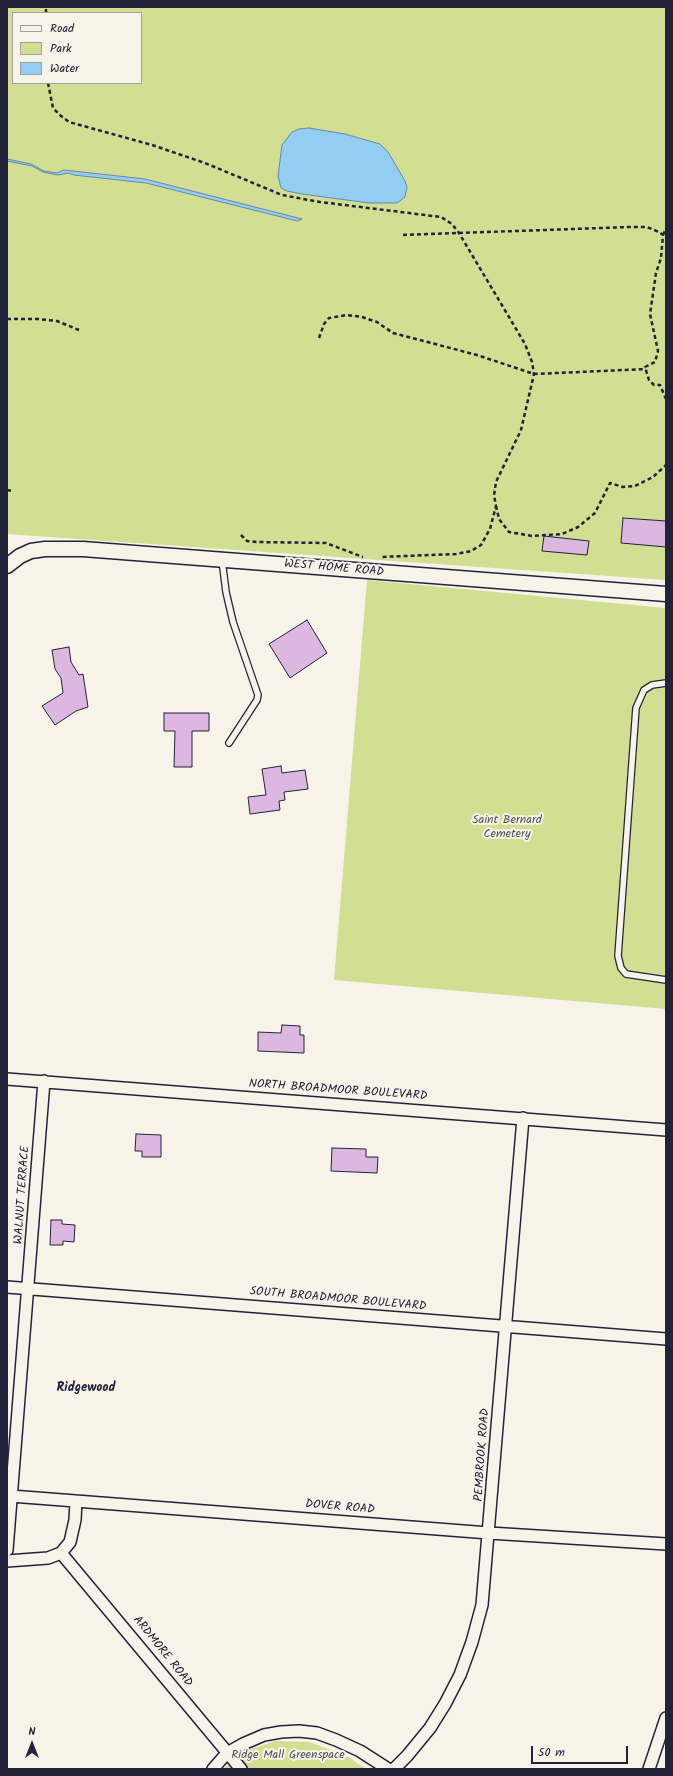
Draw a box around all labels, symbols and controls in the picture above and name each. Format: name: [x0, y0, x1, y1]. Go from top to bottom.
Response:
legend: [12, 12, 142, 84]
text: Road: [50, 19, 74, 38]
text: Park: [50, 39, 72, 58]
text: Water: [50, 59, 79, 78]
street label: WEST HOME ROAD: [284, 557, 384, 581]
park label: Saint Bernard Cemetery: [472, 814, 542, 842]
street label: NORTH BROADMOOR BOULEVARD: [248, 1078, 428, 1104]
street label: WALNUT TERRACE: [12, 1145, 34, 1245]
street label: SOUTH BROADMOOR BOULEVARD: [249, 1285, 427, 1315]
district label: Ridgewood: [57, 1381, 115, 1397]
street label: PEMBROOK ROAD: [473, 1408, 493, 1502]
street label: DOVER ROAD: [305, 1498, 375, 1518]
street label: ARDMORE ROAD: [129, 1614, 195, 1690]
text: N: [29, 1723, 35, 1741]
north arrow: [12, 1724, 52, 1764]
scale bar: [533, 1738, 630, 1764]
text: 50 m: [538, 1743, 565, 1762]
park label: Ridge Mall Greenspace: [231, 1749, 345, 1763]

